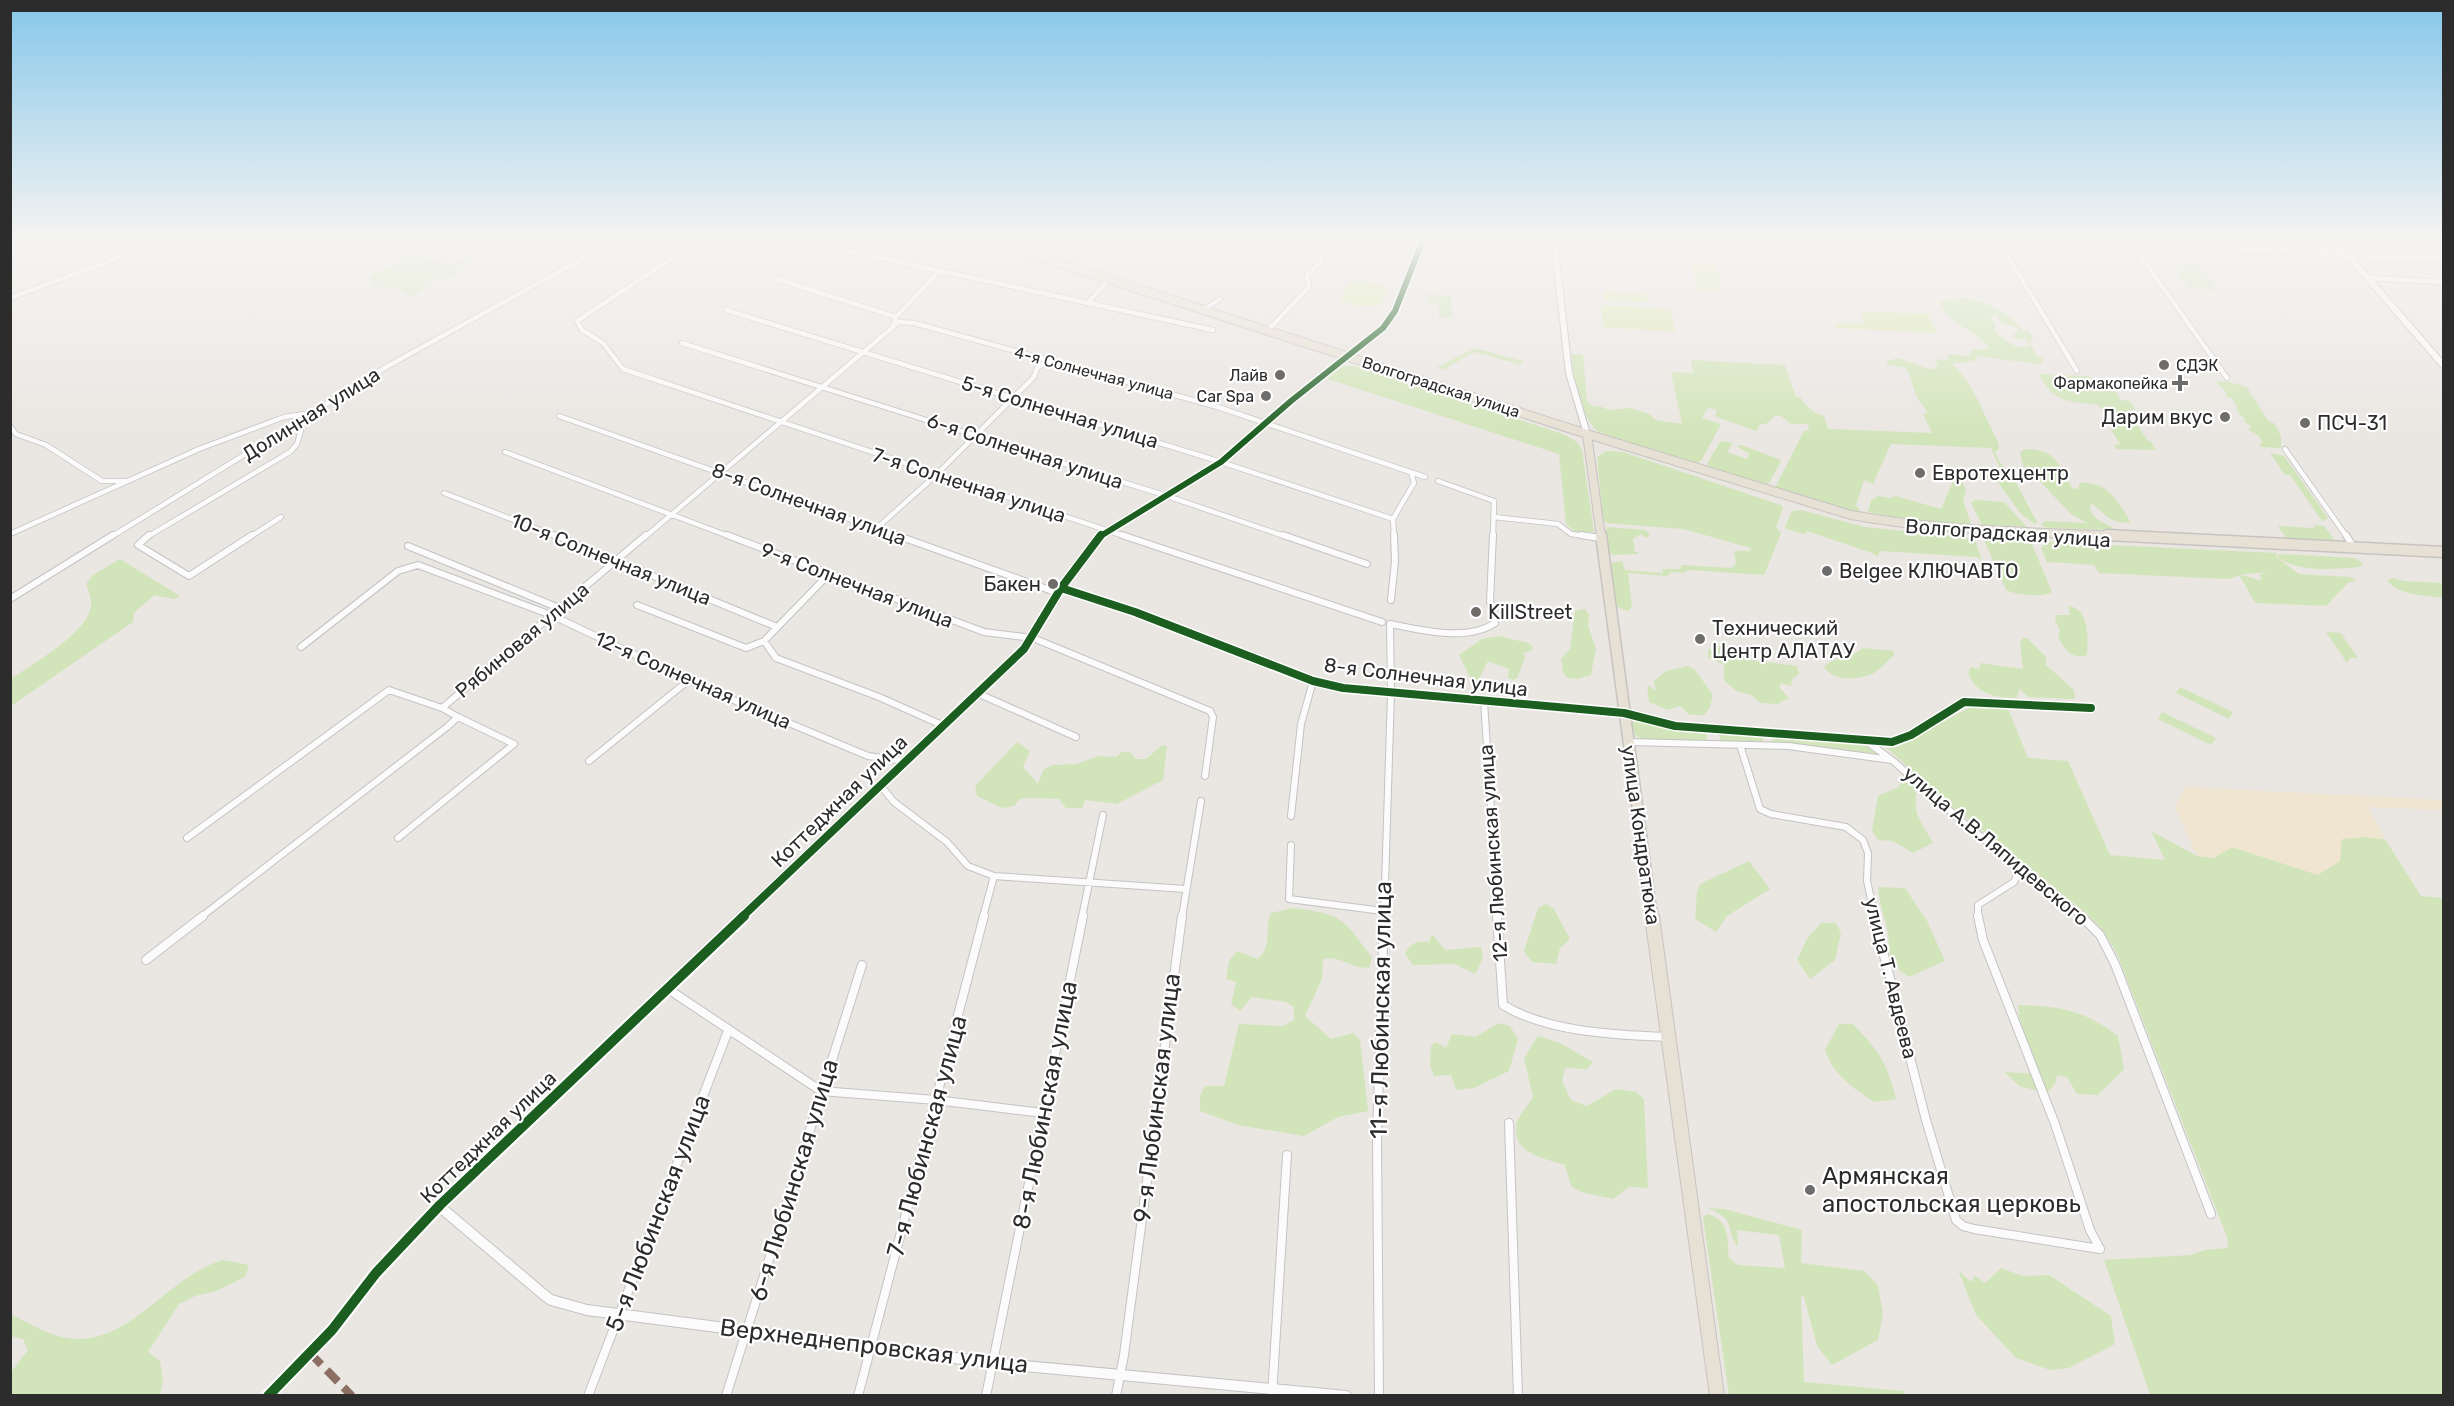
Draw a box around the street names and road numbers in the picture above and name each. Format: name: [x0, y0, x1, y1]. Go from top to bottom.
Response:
street label: 4-я Солнечная улица: [1012, 343, 1176, 403]
street label: Волгоградская улица: [1360, 353, 1522, 421]
street label: Долинная улица: [238, 362, 384, 466]
street label: 5-я Солнечная улица: [959, 371, 1161, 453]
street label: 6-я Солнечная улица: [924, 408, 1126, 494]
street label: 7-я Солнечная улица: [869, 442, 1069, 528]
street label: 8-я Солнечная улица: [708, 458, 910, 550]
street label: 10-я Солнечная улица: [507, 508, 715, 610]
street label: Волгоградская улица: [1905, 514, 2111, 552]
street label: 9-я Солнечная улица: [757, 537, 957, 633]
street label: Рябиновая улица: [450, 577, 594, 703]
street label: 12-я Солнечная улица: [591, 626, 795, 734]
street label: 8-я Солнечная улица: [1323, 653, 1529, 701]
street label: Коттеджная улица: [766, 730, 912, 872]
street label: 12-я Любинская улица: [1473, 744, 1513, 962]
street label: улица Кондратюка: [1617, 744, 1665, 926]
street label: улица А.В.Ляпидевского: [1898, 761, 2094, 931]
street label: 11-я Любинская улица: [1365, 881, 1397, 1139]
street label: улица Т. Авдеева: [1859, 895, 1923, 1061]
street label: 9-я Любинская улица: [1128, 972, 1186, 1224]
street label: 8-я Любинская улица: [1007, 978, 1083, 1232]
street label: 7-я Любинская улица: [881, 1012, 973, 1260]
street label: 6-я Любинская улица: [744, 1056, 844, 1304]
street label: Коттеджная улица: [415, 1066, 561, 1208]
street label: 5-я Любинская улица: [600, 1091, 716, 1335]
street label: Верхнеднепровская улица: [718, 1313, 1030, 1379]

